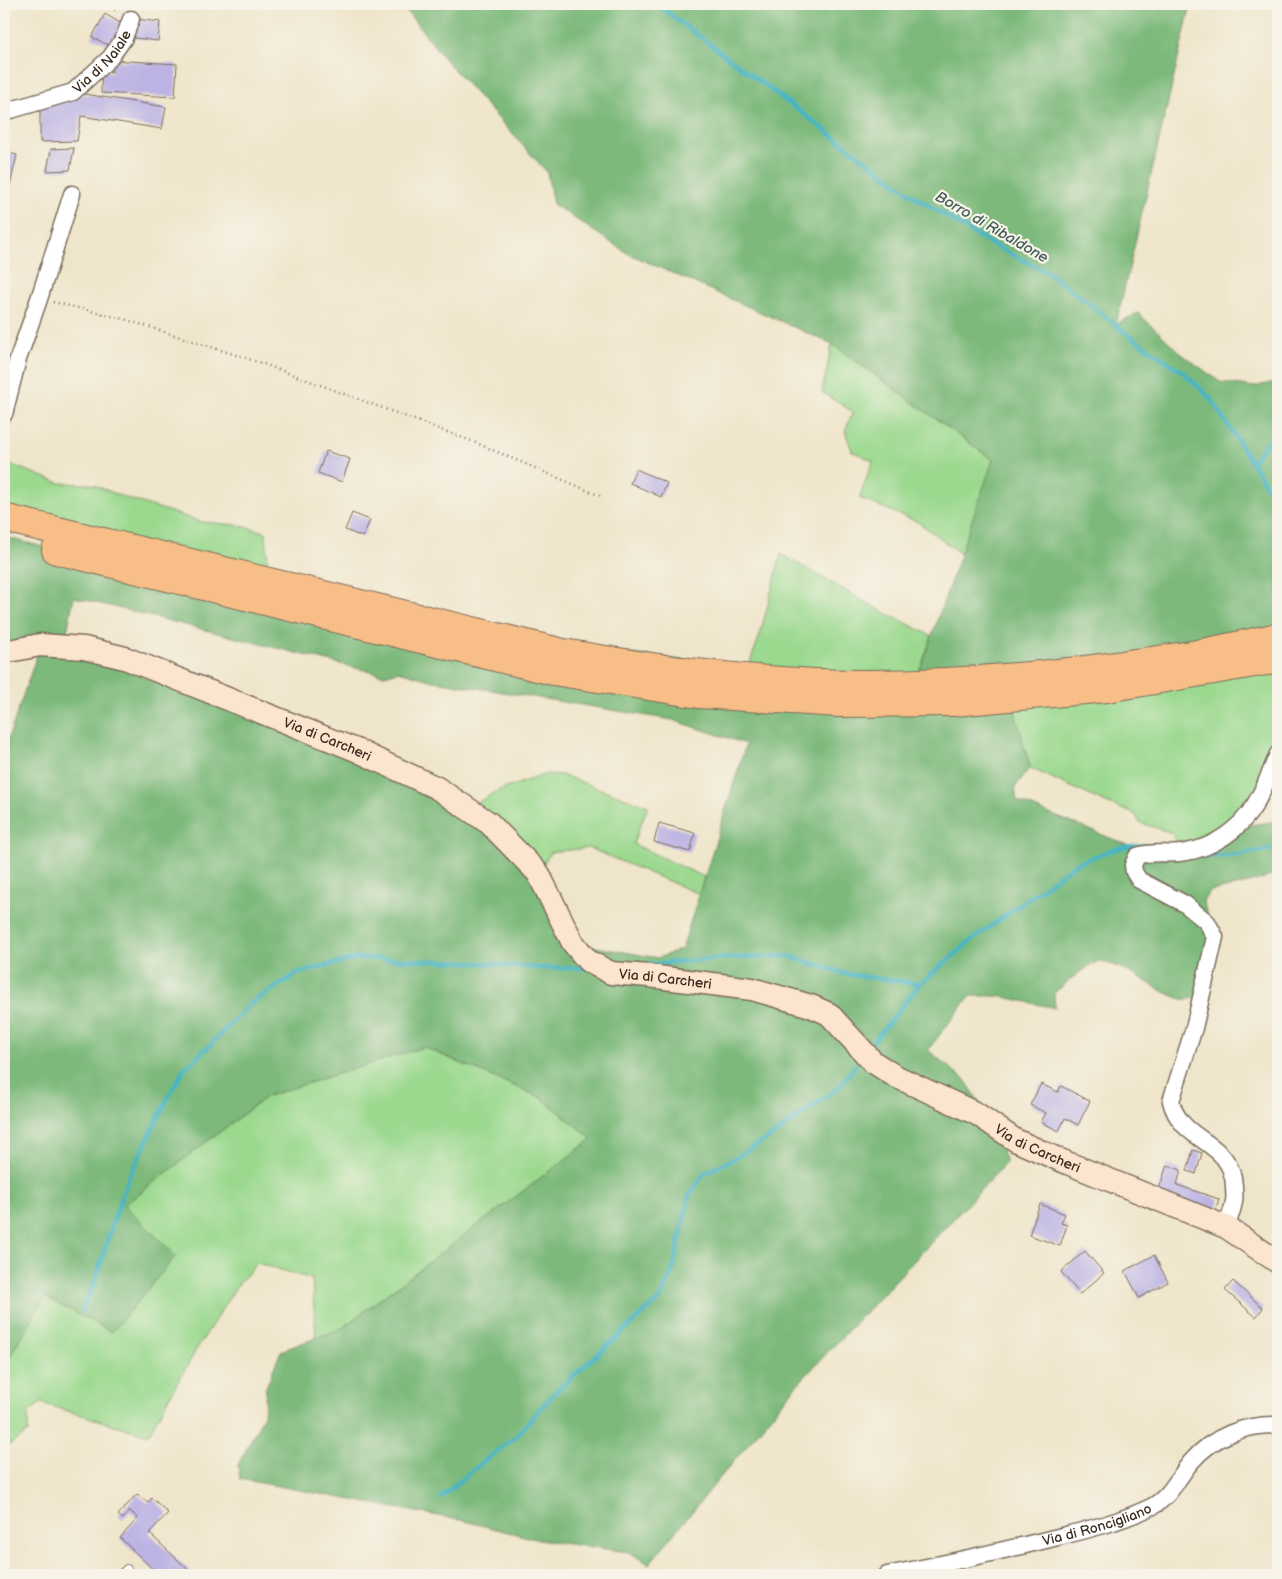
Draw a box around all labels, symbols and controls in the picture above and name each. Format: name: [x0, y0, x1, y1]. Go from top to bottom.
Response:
street label: Via di Naiale: [69, 28, 135, 97]
water label: Borro di Ribaldone: [932, 187, 1052, 268]
street label: Via di Carcheri: [281, 714, 374, 765]
street label: Via di Carcheri: [618, 966, 713, 993]
street label: Via di Carcheri: [991, 1121, 1083, 1176]
street label: Via di Roncigliano: [1041, 1500, 1155, 1550]

